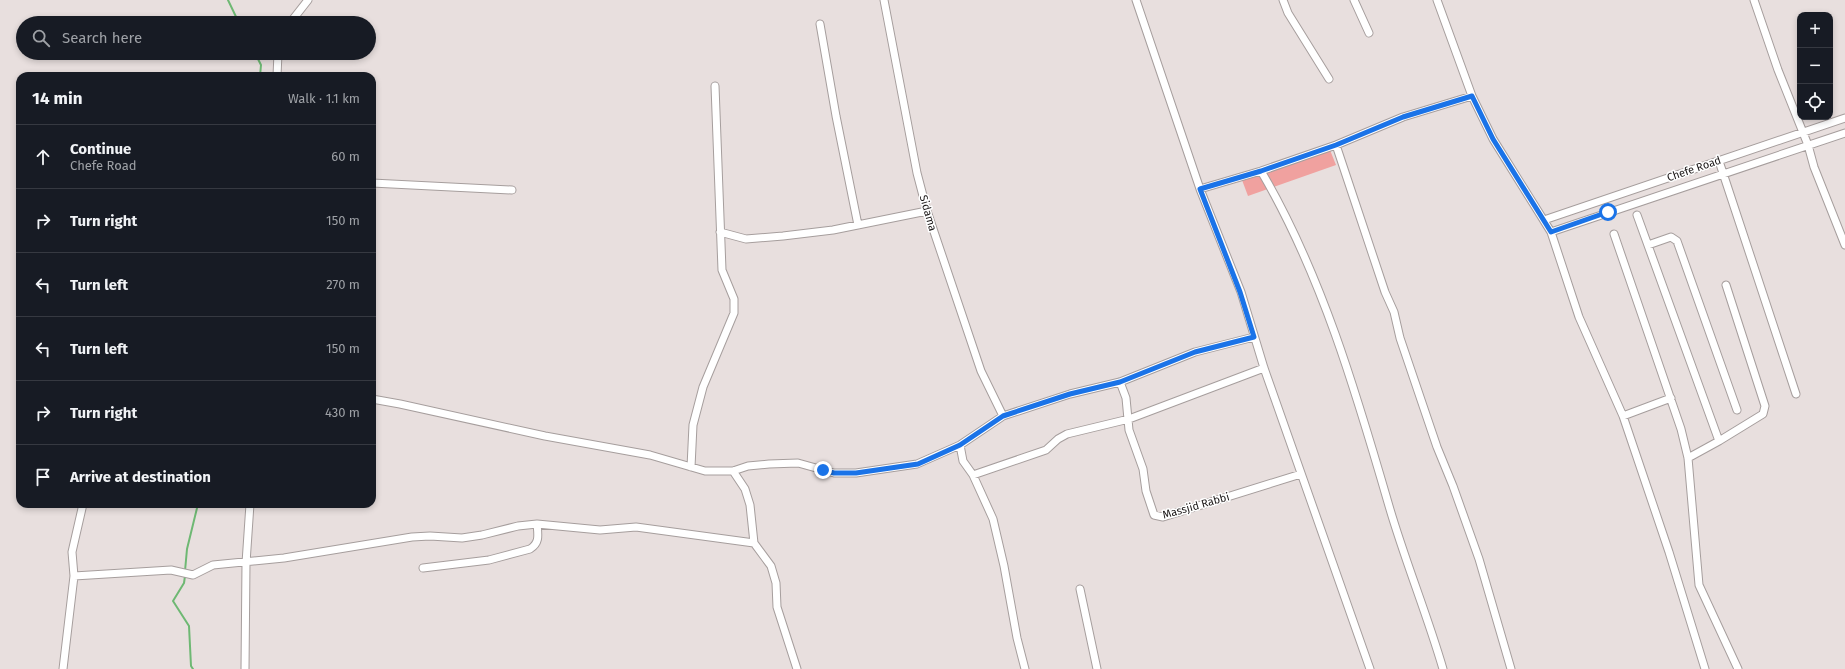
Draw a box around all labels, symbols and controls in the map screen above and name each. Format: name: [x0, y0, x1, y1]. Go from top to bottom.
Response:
map controls: [1797, 12, 1833, 120]
button: +: [1797, 12, 1833, 48]
search box: [16, 16, 376, 60]
icon: search: [30, 27, 52, 49]
text: Search here: [62, 29, 142, 47]
button: −: [1797, 48, 1833, 84]
button: locate: [1797, 84, 1833, 120]
text: 14 min: [32, 88, 83, 109]
text: Walk · 1.1 km: [288, 91, 360, 106]
text: Continue: [70, 140, 131, 158]
icon: ahead: [32, 146, 54, 168]
text: 60 m: [331, 149, 360, 164]
street label: Chefe Road: [1665, 154, 1723, 184]
text: Chefe Road: [70, 158, 137, 173]
street label: Sidama: [917, 193, 939, 233]
route start: [1599, 203, 1617, 221]
icon: right: [32, 210, 54, 232]
text: Turn right: [70, 212, 137, 230]
text: 150 m: [326, 213, 360, 228]
icon: left: [32, 274, 54, 296]
text: Turn left: [70, 276, 128, 294]
text: 270 m: [326, 277, 360, 292]
icon: left: [32, 338, 54, 360]
text: Turn left: [70, 340, 128, 358]
text: 150 m: [326, 341, 360, 356]
icon: right: [32, 402, 54, 424]
text: Turn right: [70, 404, 137, 422]
text: 430 m: [325, 405, 360, 420]
route end: [814, 461, 832, 479]
icon: arrive: [32, 466, 54, 488]
text: Arrive at destination: [70, 468, 211, 486]
street label: Massjid Rabbi: [1161, 490, 1231, 522]

